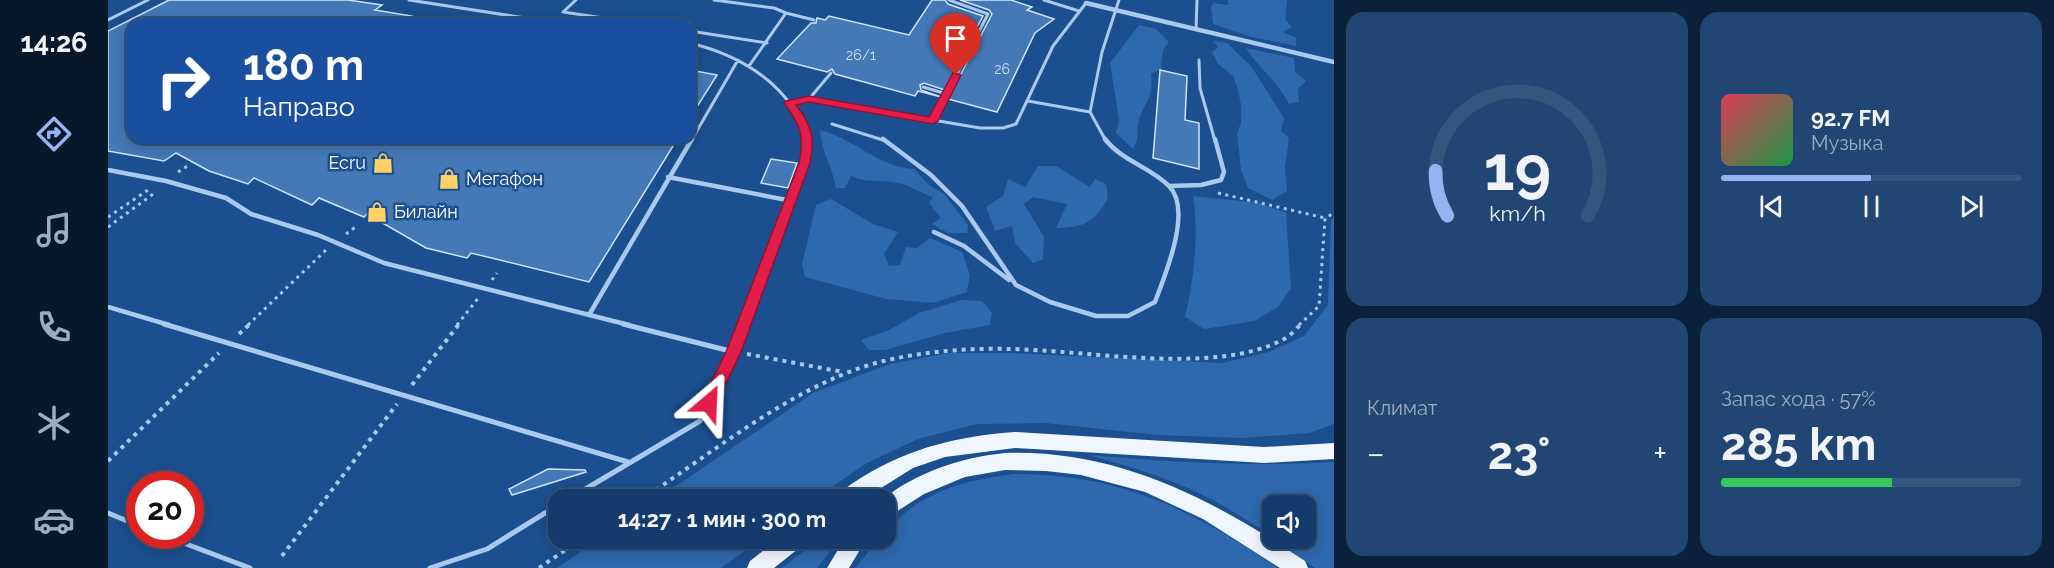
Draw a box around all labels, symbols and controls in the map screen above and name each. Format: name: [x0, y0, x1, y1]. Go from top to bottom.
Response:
pin: [930, 13, 981, 75]
icon: arrive: [939, 22, 972, 55]
text: 14:26: [20, 27, 88, 58]
text: 180 m: [243, 41, 364, 90]
icon: right: [144, 42, 222, 120]
house number: 26/1: [846, 47, 876, 63]
house number: 26: [994, 61, 1010, 77]
text: Направо: [243, 91, 355, 122]
text: 92.7 FM: [1811, 105, 1890, 131]
icon: directions: [33, 113, 75, 155]
text: 19: [1483, 131, 1551, 205]
text: Музыка: [1811, 131, 1883, 155]
shop icon: Ecru: [371, 151, 395, 175]
place label: Ecru: [328, 152, 366, 173]
shop icon: Мегафон: [437, 167, 461, 191]
place label: Мегафон: [466, 168, 543, 189]
icon: previous: [1755, 190, 1788, 223]
icon: pause: [1855, 190, 1888, 223]
icon: next: [1955, 190, 1988, 223]
shop icon: Билайн: [365, 200, 389, 224]
place label: Билайн: [394, 201, 458, 222]
text: km/h: [1489, 201, 1545, 226]
icon: music: [33, 209, 75, 251]
icon: phone: [33, 306, 75, 348]
position arrow: [677, 371, 741, 435]
text: Запас хода · 57%: [1721, 387, 1875, 411]
text: Климат: [1367, 396, 1437, 420]
icon: climate: [33, 402, 75, 444]
text: 285 km: [1721, 418, 1876, 471]
text: 23°: [1488, 427, 1550, 480]
text: −: [1367, 434, 1385, 473]
text: +: [1653, 434, 1667, 473]
speed limit sign: 20: [126, 471, 204, 549]
map controls: [1262, 495, 1316, 549]
button: sound: [1262, 495, 1316, 549]
icon: car: [33, 499, 75, 541]
text: 14:27 · 1 мин · 300 m: [618, 506, 826, 532]

